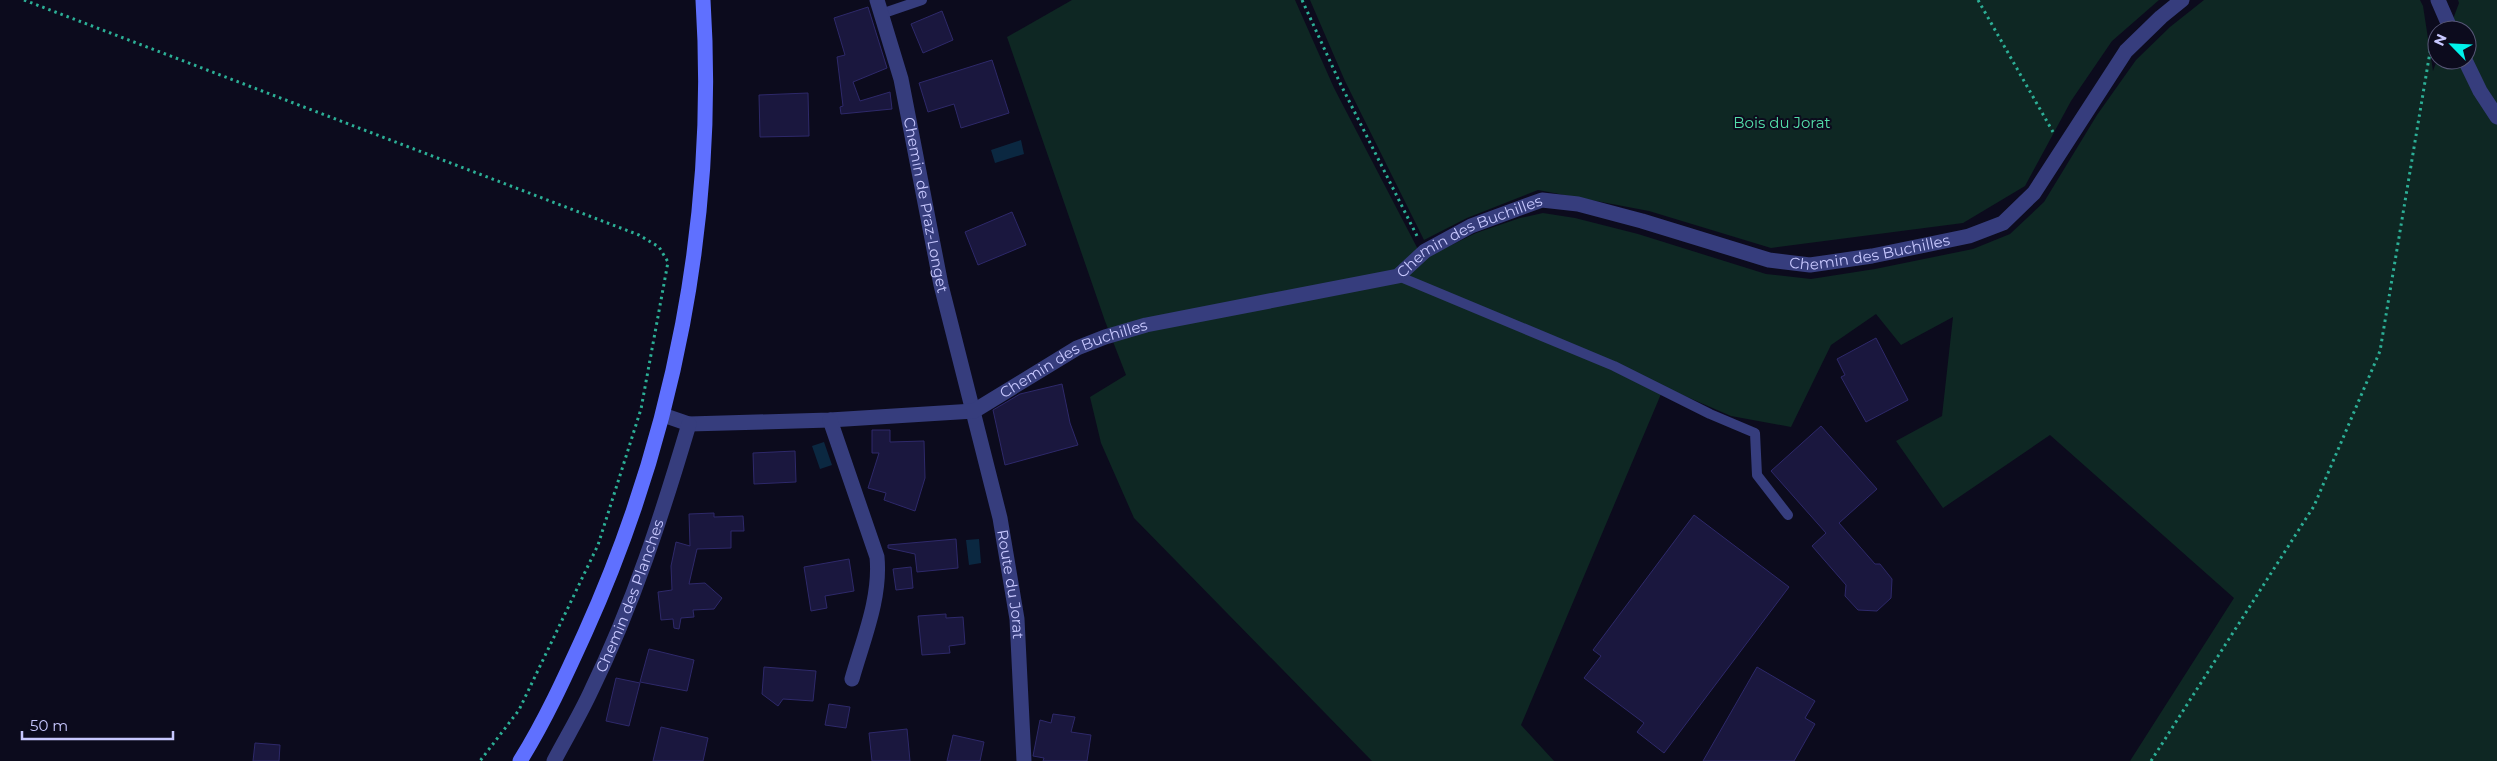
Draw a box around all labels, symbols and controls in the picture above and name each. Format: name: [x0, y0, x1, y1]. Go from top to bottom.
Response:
north arrow: [2427, 20, 2477, 70]
text: N: [2430, 31, 2451, 49]
park label: Bois du Jorat: [1733, 113, 1831, 132]
street label: Chemin de Praz-Longet: [900, 115, 953, 295]
street label: Chemin des Buchilles: [1392, 191, 1545, 282]
street label: Chemin des Buchilles: [1788, 230, 1951, 274]
street label: Chemin des Buchilles: [996, 315, 1149, 402]
street label: Chemin des Planches: [591, 517, 668, 676]
street label: Route du Jorat: [993, 528, 1028, 640]
scale bar: [22, 708, 174, 740]
text: 50 m: [30, 716, 68, 735]

